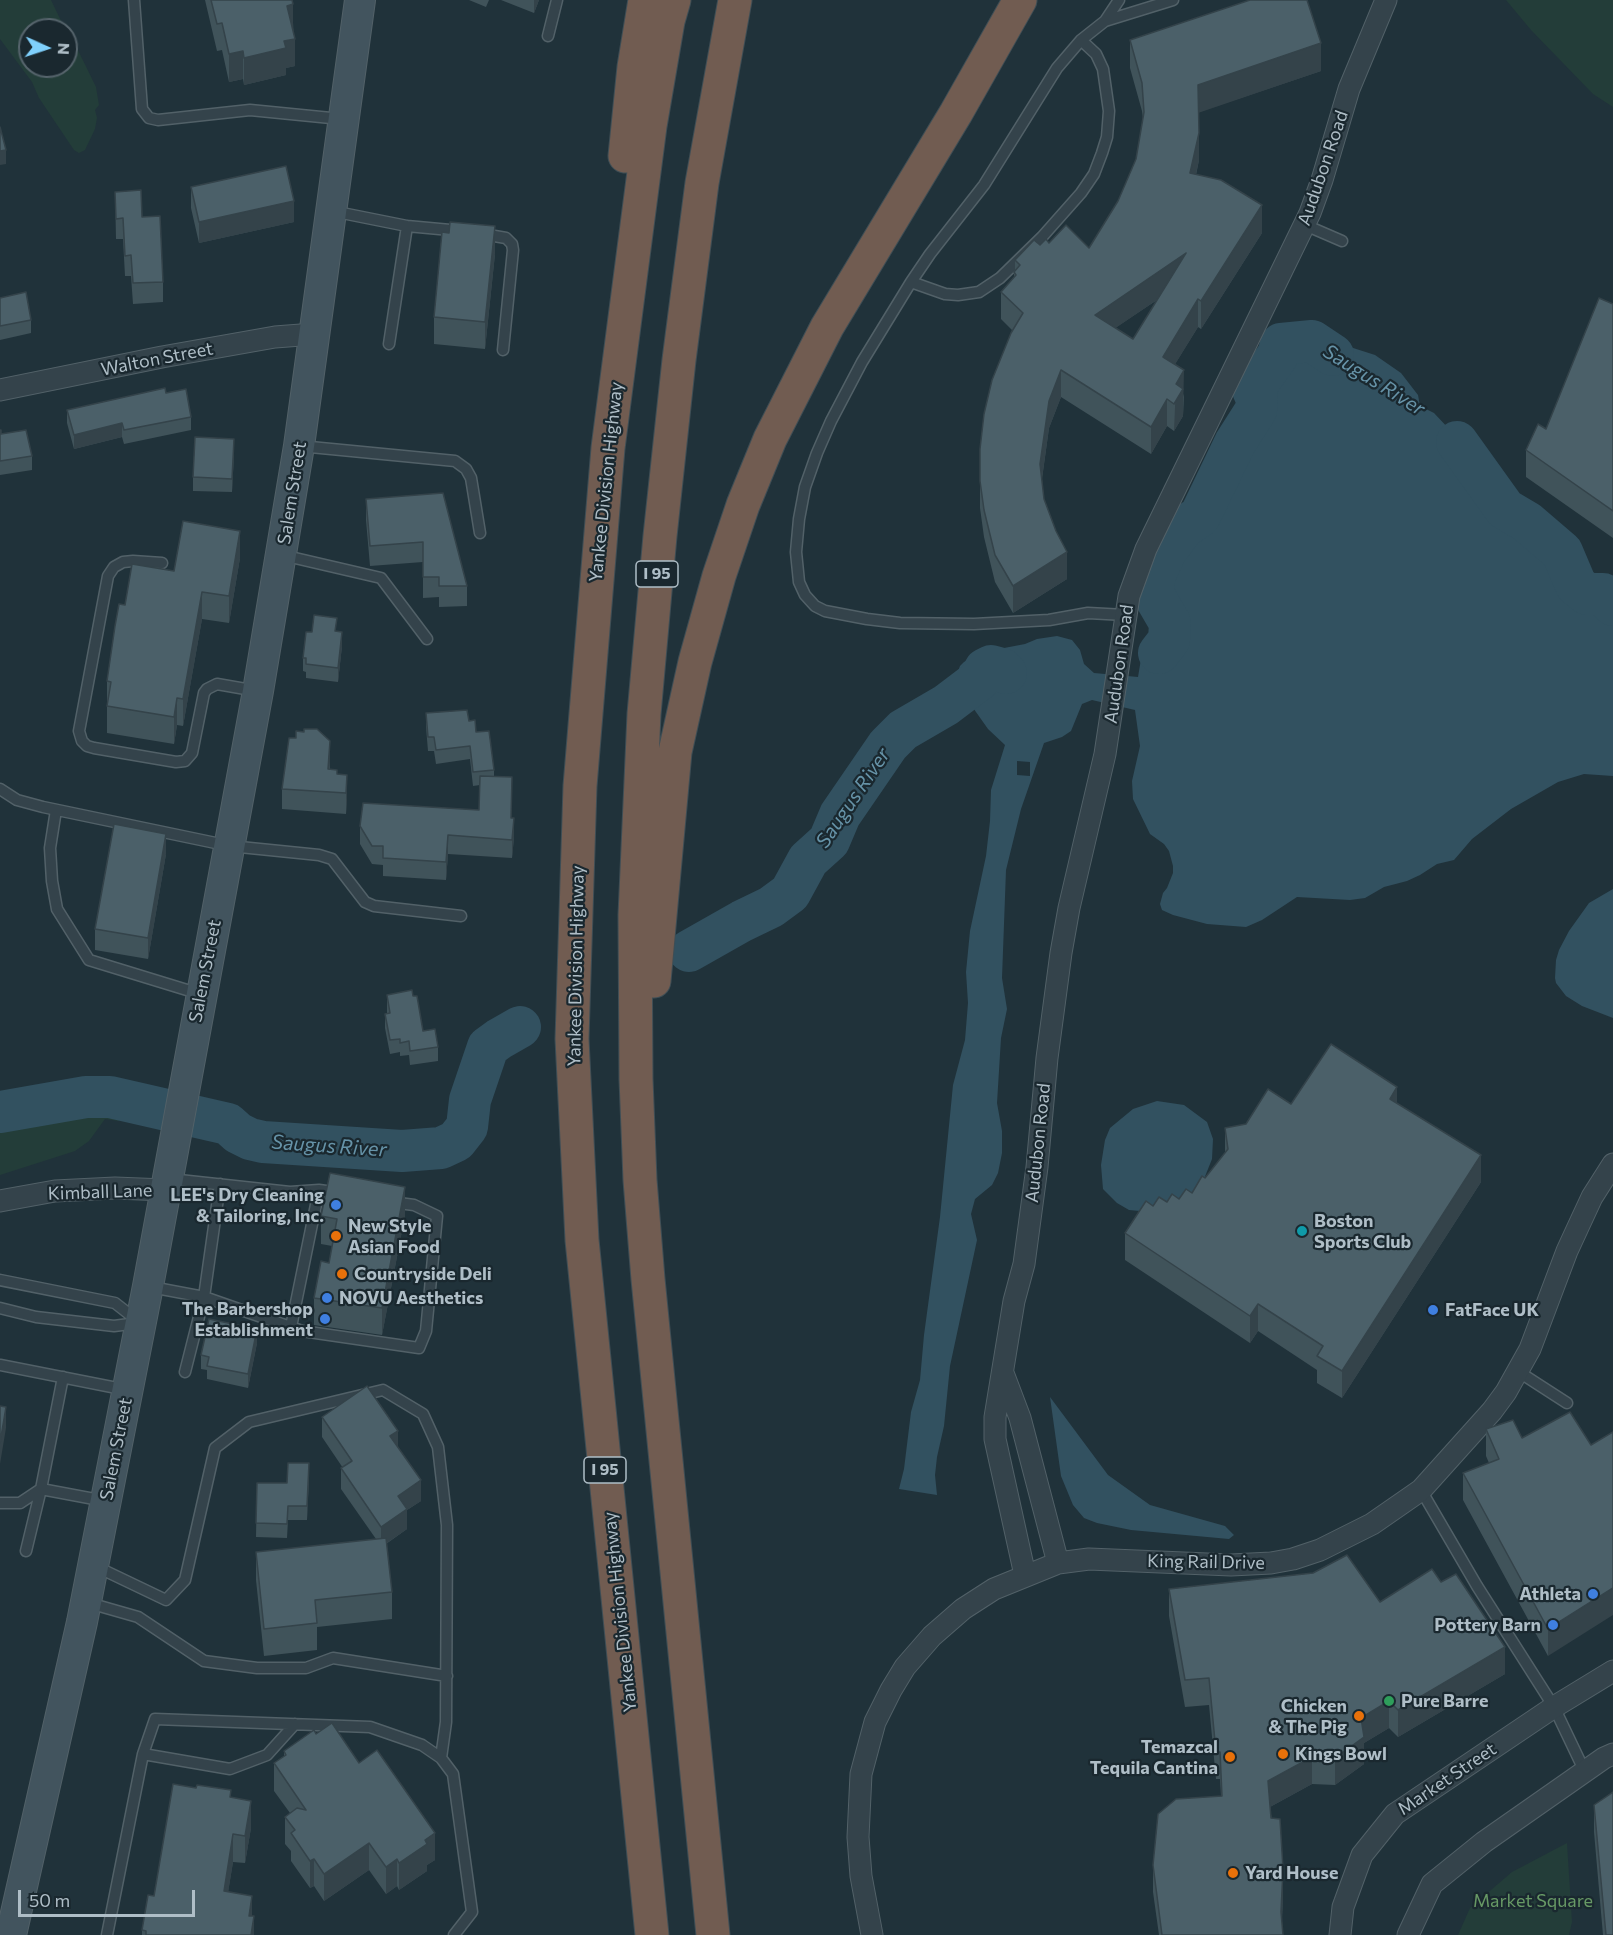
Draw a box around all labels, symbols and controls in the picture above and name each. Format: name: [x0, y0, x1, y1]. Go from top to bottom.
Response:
north arrow: [18, 18, 78, 78]
text: N: [55, 42, 74, 55]
street label: Audubon Road: [1293, 108, 1353, 228]
street label: Walton Street: [99, 338, 215, 380]
water label: Saugus River: [1319, 339, 1429, 421]
street label: Yankee Division Highway: [585, 381, 627, 583]
street label: Salem Street: [273, 440, 311, 546]
road number: I 95: [636, 561, 678, 587]
street label: Audubon Road: [1100, 603, 1138, 725]
water label: Saugus River: [811, 743, 895, 853]
street label: Yankee Division Highway: [563, 865, 589, 1067]
street label: Salem Street: [184, 918, 226, 1024]
street label: Audubon Road: [1021, 1082, 1055, 1204]
water label: Saugus River: [271, 1130, 387, 1162]
street label: Kimball Lane: [47, 1179, 153, 1205]
place label: LEE's Dry Cleaning & Tailoring, Inc.: [170, 1184, 324, 1226]
marker: LEE's Dry Cleaning & Tailoring, Inc.: [329, 1198, 343, 1212]
place label: Boston Sports Club: [1314, 1210, 1411, 1252]
place label: New Style Asian Food: [348, 1215, 440, 1258]
marker: Boston Sports Club: [1295, 1224, 1309, 1238]
marker: New Style Asian Food: [329, 1229, 343, 1243]
place label: Countryside Deli: [354, 1263, 492, 1285]
marker: Countryside Deli: [335, 1267, 349, 1281]
place label: NOVU Aesthetics: [339, 1287, 483, 1309]
marker: NOVU Aesthetics: [320, 1291, 334, 1305]
place label: The Barbershop Establishment: [182, 1298, 313, 1340]
place label: FatFace UK: [1445, 1299, 1539, 1321]
marker: FatFace UK: [1426, 1303, 1440, 1317]
marker: The Barbershop Establishment: [318, 1312, 332, 1326]
street label: Salem Street: [95, 1396, 137, 1502]
road number: I 95: [584, 1457, 626, 1483]
street label: Yankee Division Highway: [599, 1511, 641, 1713]
street label: King Rail Drive: [1147, 1550, 1265, 1574]
place label: Athleta: [1519, 1583, 1581, 1605]
marker: Athleta: [1586, 1587, 1600, 1601]
place label: Pottery Barn: [1434, 1614, 1541, 1636]
marker: Pottery Barn: [1546, 1618, 1560, 1632]
place label: Pure Barre: [1401, 1690, 1489, 1712]
marker: Pure Barre: [1382, 1694, 1396, 1708]
place label: Chicken & The Pig: [1268, 1695, 1347, 1738]
marker: Chicken & The Pig: [1352, 1709, 1366, 1723]
place label: Temazcal Tequila Cantina: [1090, 1736, 1218, 1778]
street label: Market Street: [1394, 1738, 1500, 1820]
place label: Kings Bowl: [1295, 1743, 1387, 1765]
marker: Kings Bowl: [1276, 1747, 1290, 1761]
marker: Temazcal Tequila Cantina: [1223, 1750, 1237, 1764]
place label: Yard House: [1245, 1862, 1338, 1884]
marker: Yard House: [1226, 1866, 1240, 1880]
scale bar: [21, 1878, 198, 1916]
text: 50 m: [29, 1889, 70, 1911]
park label: Market Square: [1473, 1890, 1593, 1912]

